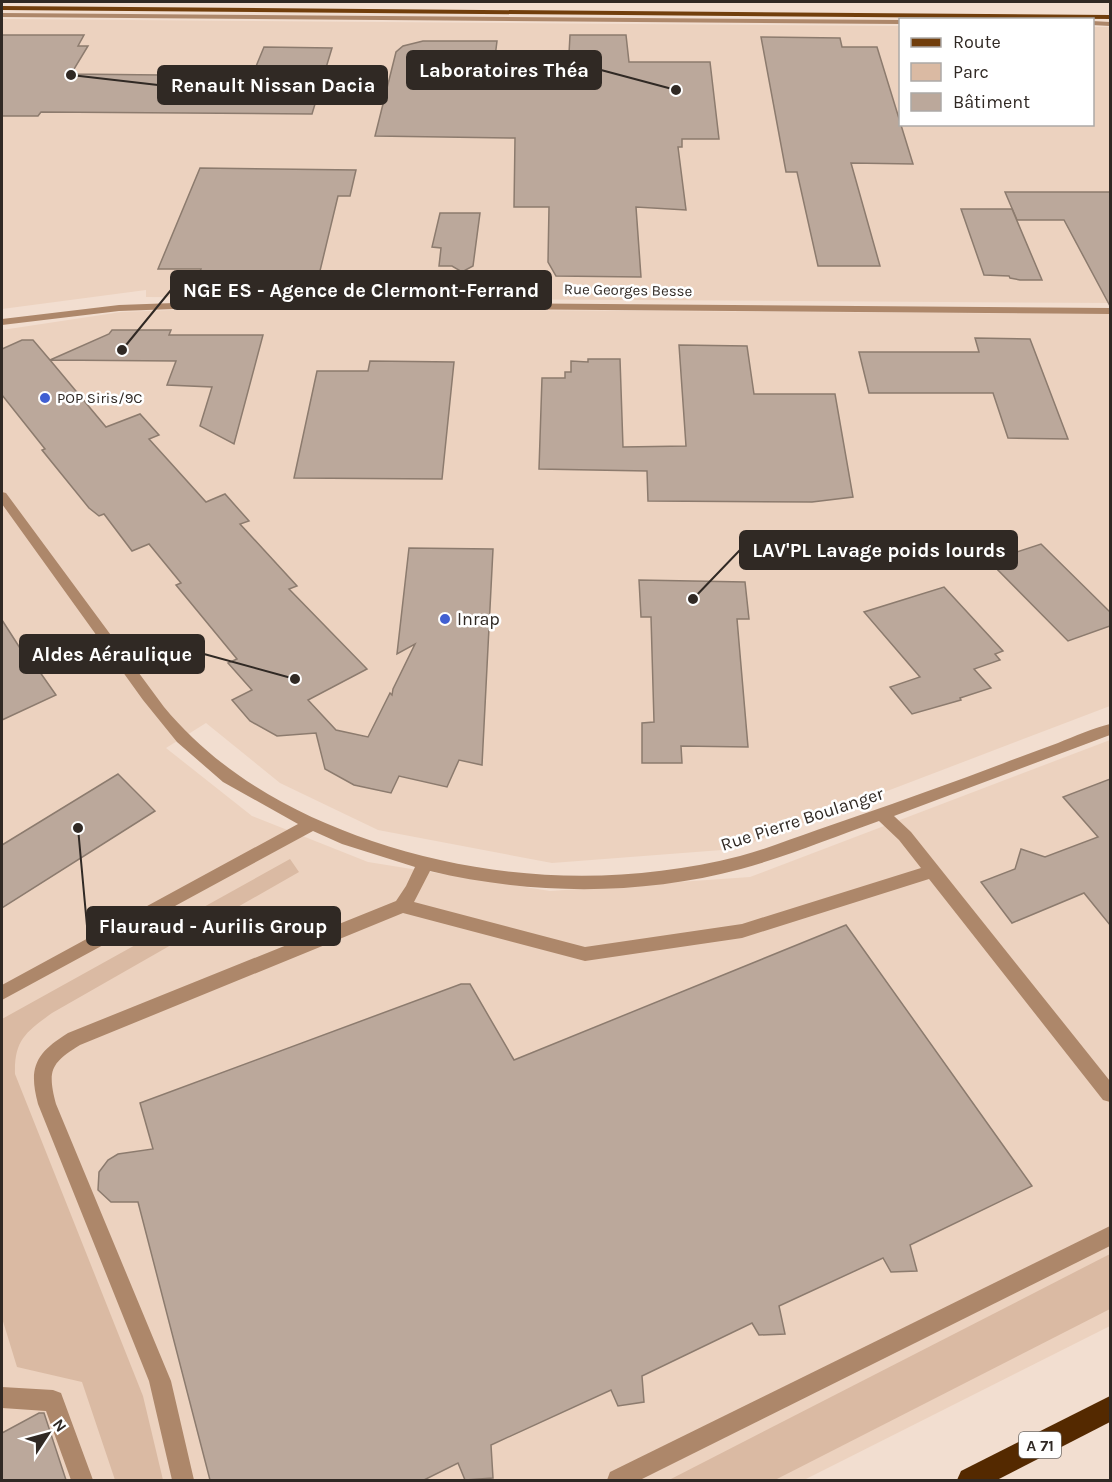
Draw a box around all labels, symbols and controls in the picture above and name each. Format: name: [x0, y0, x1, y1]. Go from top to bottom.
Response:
legend: [899, 18, 1094, 126]
text: Route: [953, 31, 1001, 53]
callout: Laboratoires Théa: [407, 51, 601, 89]
text: Laboratoires Théa: [419, 59, 589, 82]
text: Parc: [953, 61, 989, 83]
callout: Renault Nissan Dacia: [158, 66, 387, 104]
text: Renault Nissan Dacia: [171, 74, 375, 97]
text: Bâtiment: [953, 91, 1030, 113]
callout: NGE ES - Agence de Clermont-Ferrand: [171, 271, 551, 309]
text: NGE ES - Agence de Clermont-Ferrand: [183, 279, 539, 302]
street label: Rue Georges Besse: [564, 280, 692, 300]
place label: POP Siris/9C: [57, 389, 143, 407]
marker: POP Siris/9C: [38, 391, 52, 405]
callout: LAV'PL Lavage poids lourds: [740, 531, 1017, 569]
text: LAV'PL Lavage poids lourds: [752, 539, 1006, 562]
place label: Inrap: [457, 608, 500, 630]
marker: Inrap: [438, 612, 452, 626]
callout: Aldes Aéraulique: [20, 635, 204, 673]
text: Aldes Aéraulique: [32, 643, 192, 666]
street label: Rue Pierre Boulanger: [718, 782, 887, 856]
callout: Flauraud - Aurilis Group: [87, 907, 340, 945]
text: Flauraud - Aurilis Group: [99, 915, 327, 938]
north arrow: [18, 1404, 78, 1464]
text: N: [49, 1415, 71, 1436]
road number: A 71: [1019, 1432, 1061, 1458]

